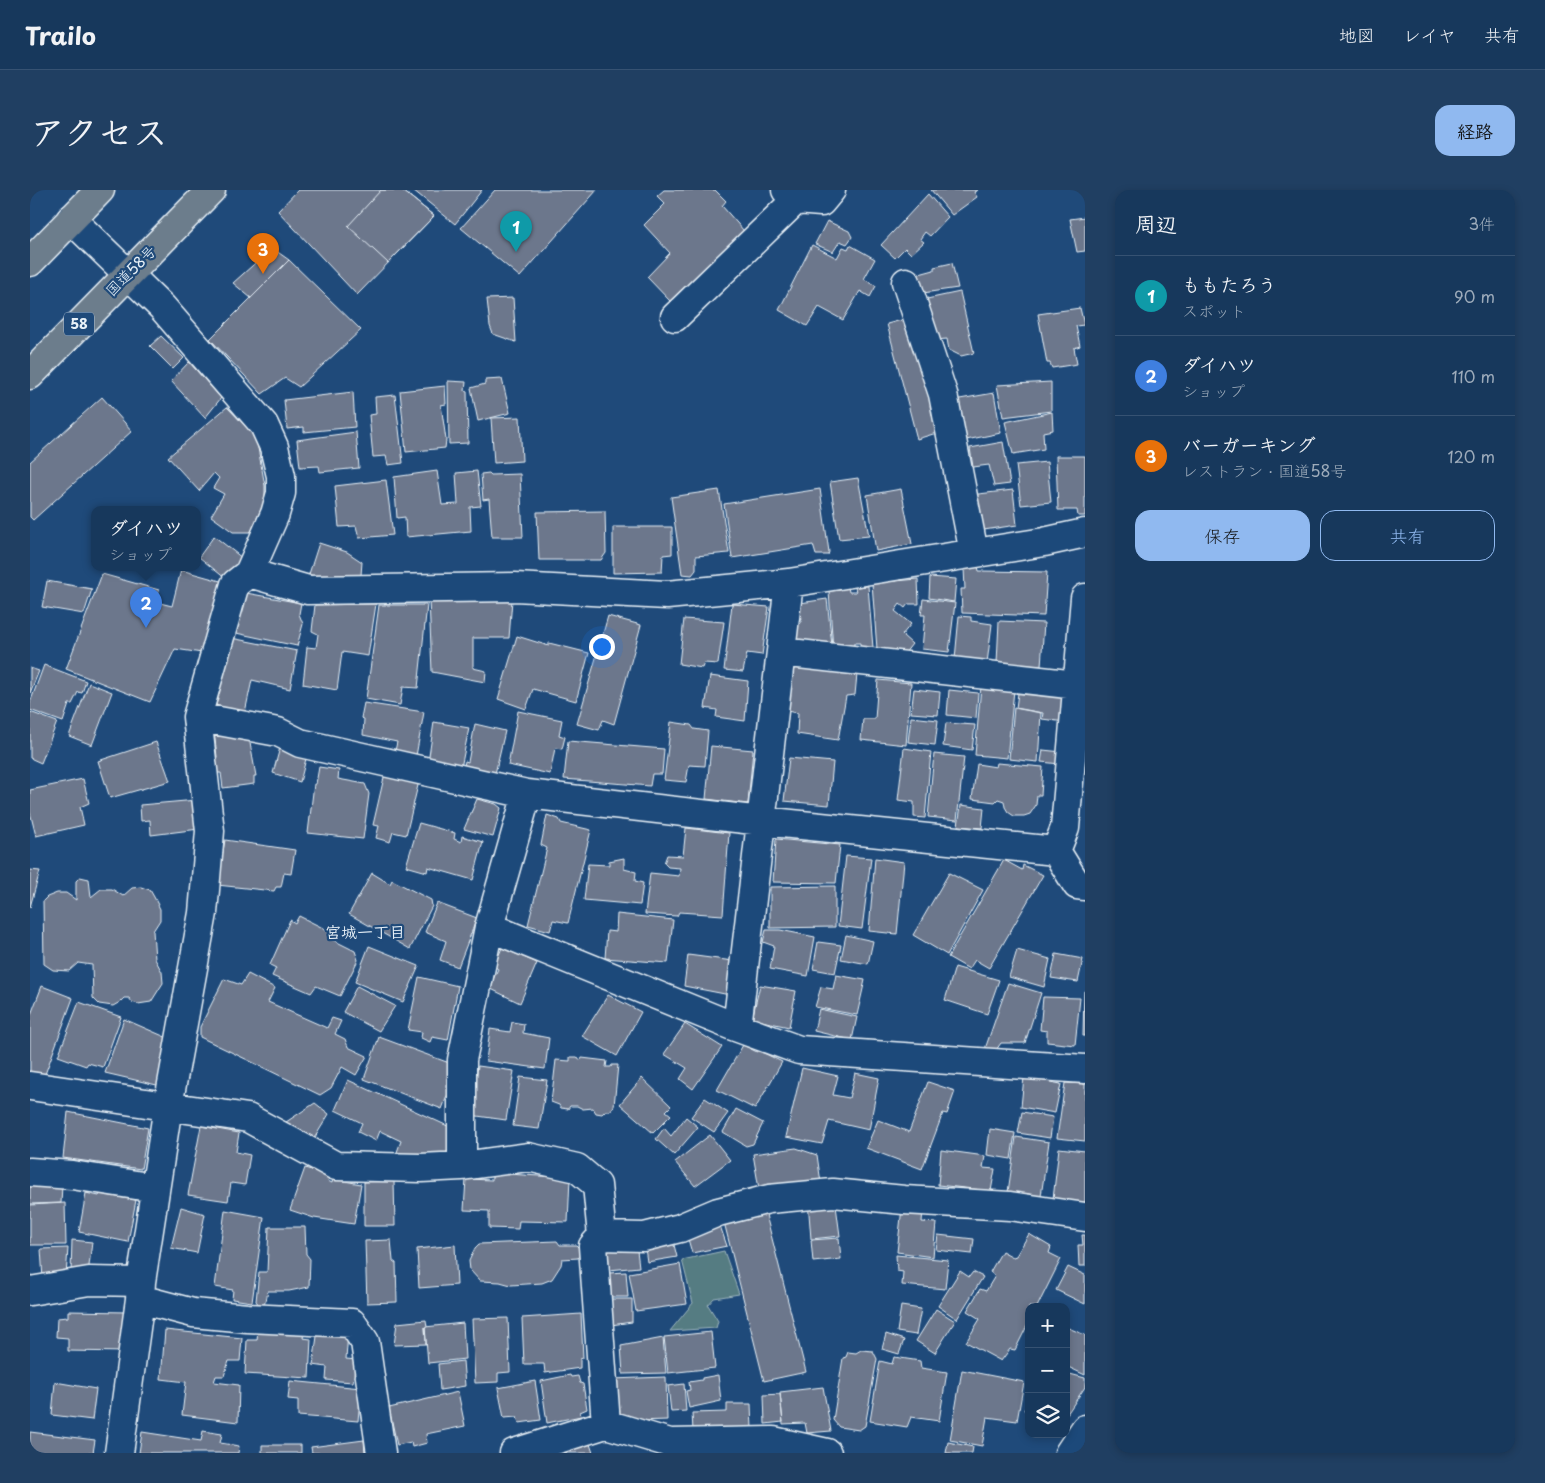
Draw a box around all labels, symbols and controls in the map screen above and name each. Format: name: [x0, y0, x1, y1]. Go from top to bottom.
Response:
text: Trailo: [25, 17, 96, 53]
text: 地図: [1339, 21, 1375, 48]
text: レイヤ: [1403, 21, 1456, 48]
text: 共有: [1484, 21, 1520, 48]
text: アクセス: [30, 104, 168, 157]
button: 経路: [1435, 105, 1515, 156]
text: 周辺: [1135, 207, 1177, 239]
pin: 1: [500, 211, 532, 252]
text: 3件: [1468, 211, 1495, 235]
pin: 3: [247, 233, 279, 274]
street label: 国道58号: [99, 239, 161, 301]
text: ももたろう: [1182, 270, 1277, 298]
text: 1: [1147, 284, 1155, 308]
text: 90 m: [1454, 284, 1495, 308]
text: スポット: [1182, 298, 1246, 322]
road number: 58: [64, 312, 94, 336]
text: ダイハツ: [1182, 350, 1256, 378]
text: 2: [1145, 364, 1157, 388]
text: 110 m: [1452, 364, 1495, 388]
text: ショップ: [1182, 378, 1245, 402]
text: バーガーキング: [1182, 430, 1315, 458]
text: 3: [1146, 444, 1156, 468]
text: 120 m: [1448, 444, 1495, 468]
text: レストラン · 国道58号: [1182, 458, 1347, 482]
popup: [91, 506, 201, 571]
button: 保存: [1135, 510, 1310, 561]
button: 共有: [1320, 510, 1495, 561]
text: ダイハツ: [109, 513, 183, 541]
text: ショップ: [109, 541, 172, 565]
pin: 2: [130, 587, 162, 628]
your location: [589, 634, 615, 660]
district label: 宮城一丁目: [325, 919, 405, 943]
map controls: [1025, 1303, 1070, 1438]
button: +: [1025, 1303, 1070, 1348]
button: −: [1025, 1348, 1070, 1393]
button: layers: [1025, 1393, 1070, 1438]

